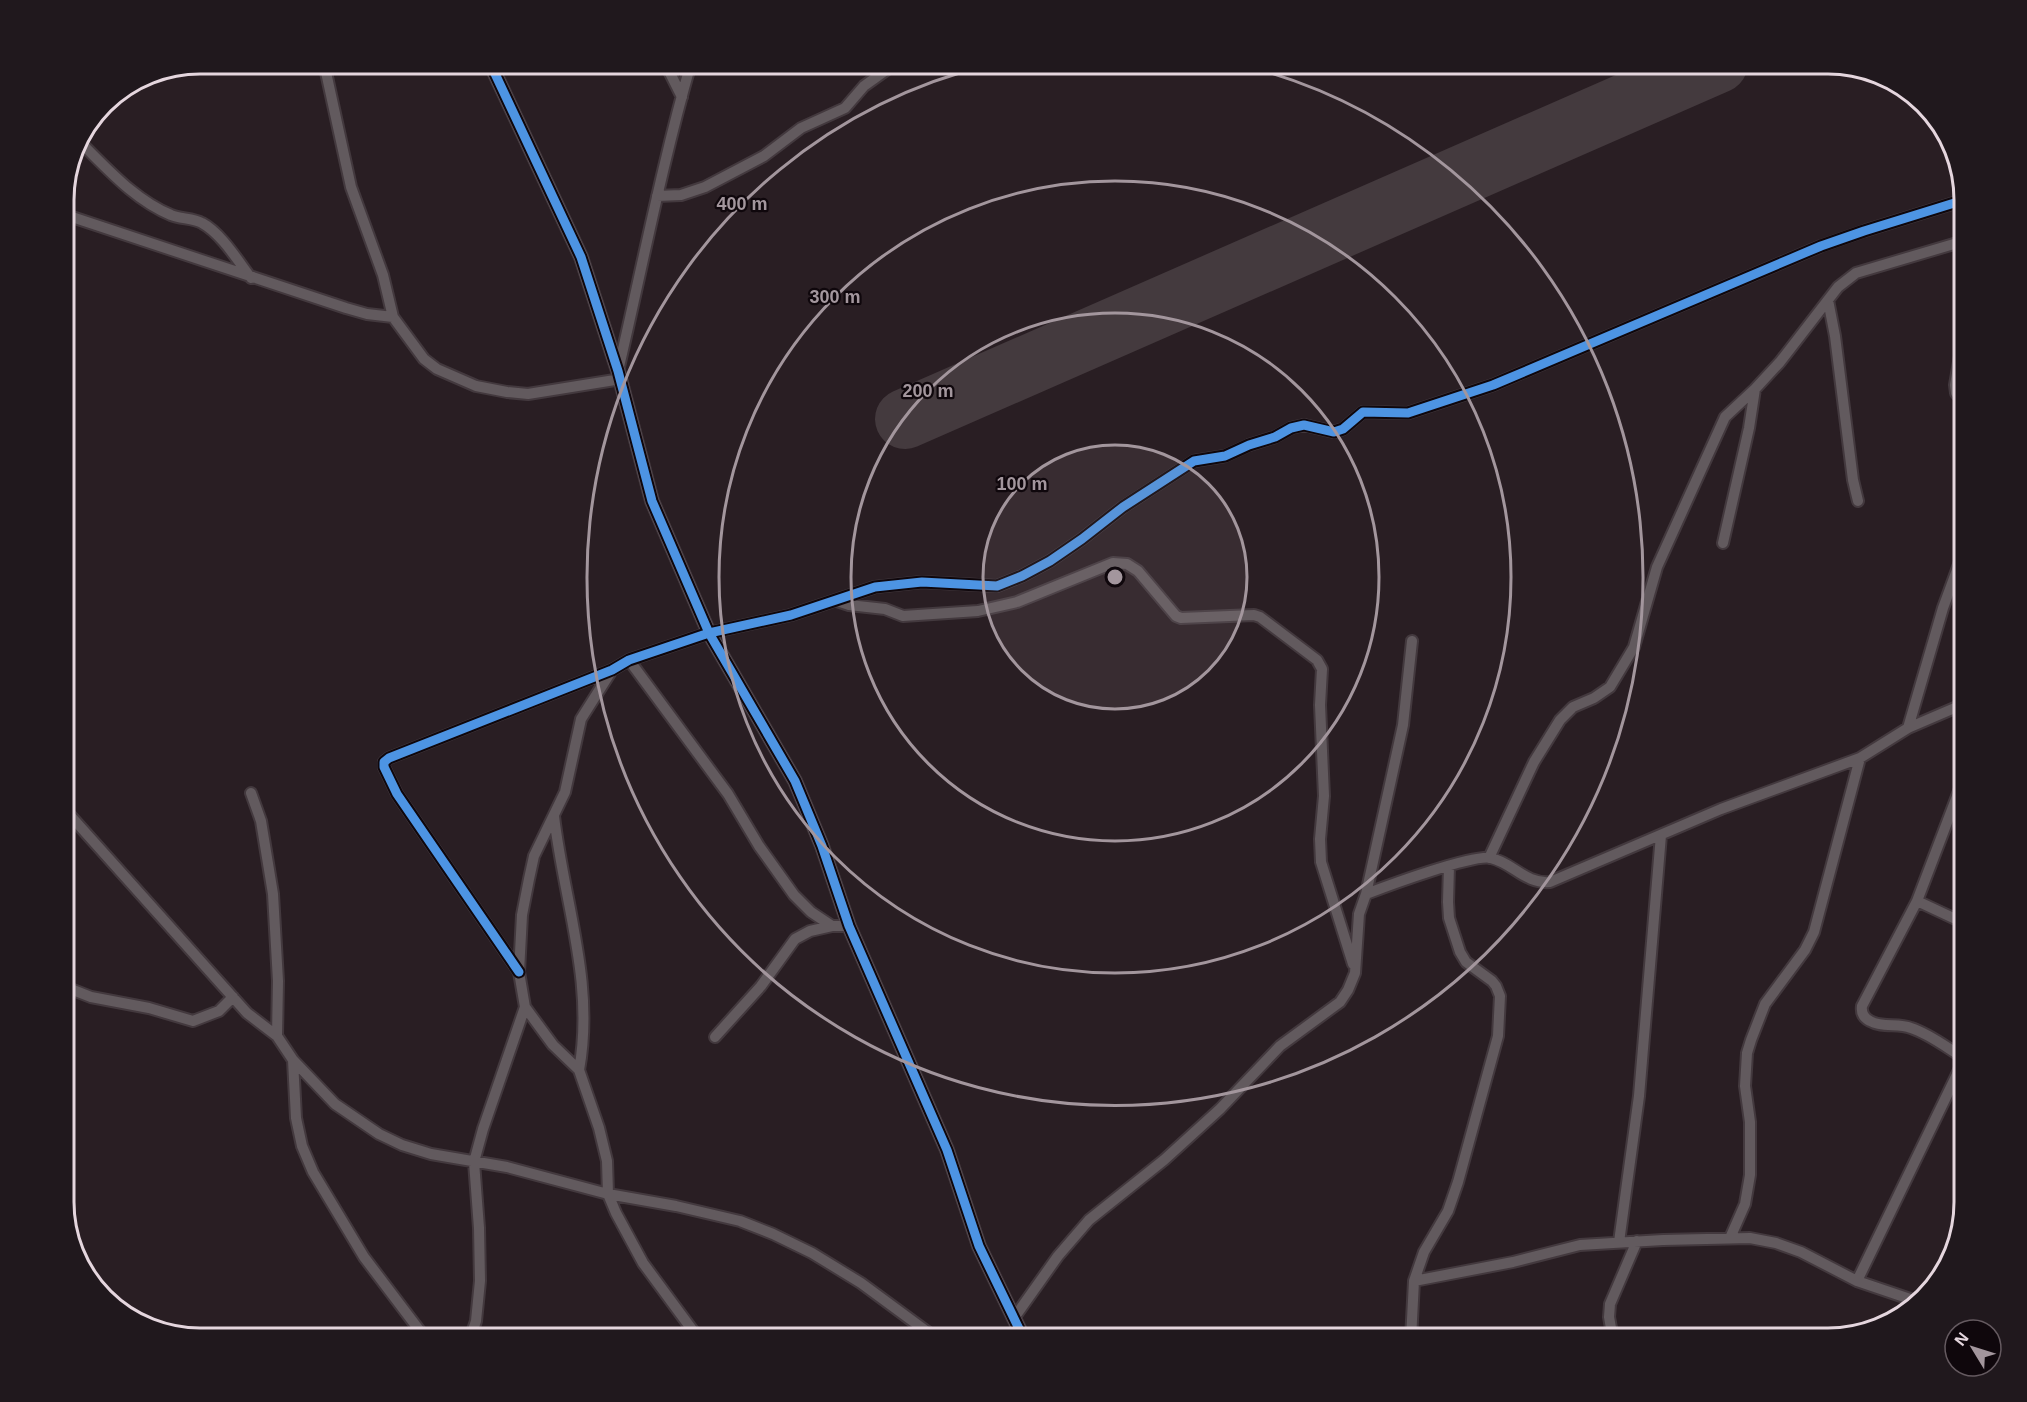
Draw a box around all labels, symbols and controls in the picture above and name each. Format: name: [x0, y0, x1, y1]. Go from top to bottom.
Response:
text: 400 m: [716, 194, 768, 214]
text: 300 m: [809, 287, 861, 307]
text: 200 m: [902, 381, 954, 401]
text: 100 m: [996, 474, 1048, 494]
centre of rings: [1105, 567, 1125, 587]
north arrow: [1943, 1318, 2003, 1378]
text: N: [1951, 1329, 1972, 1349]

